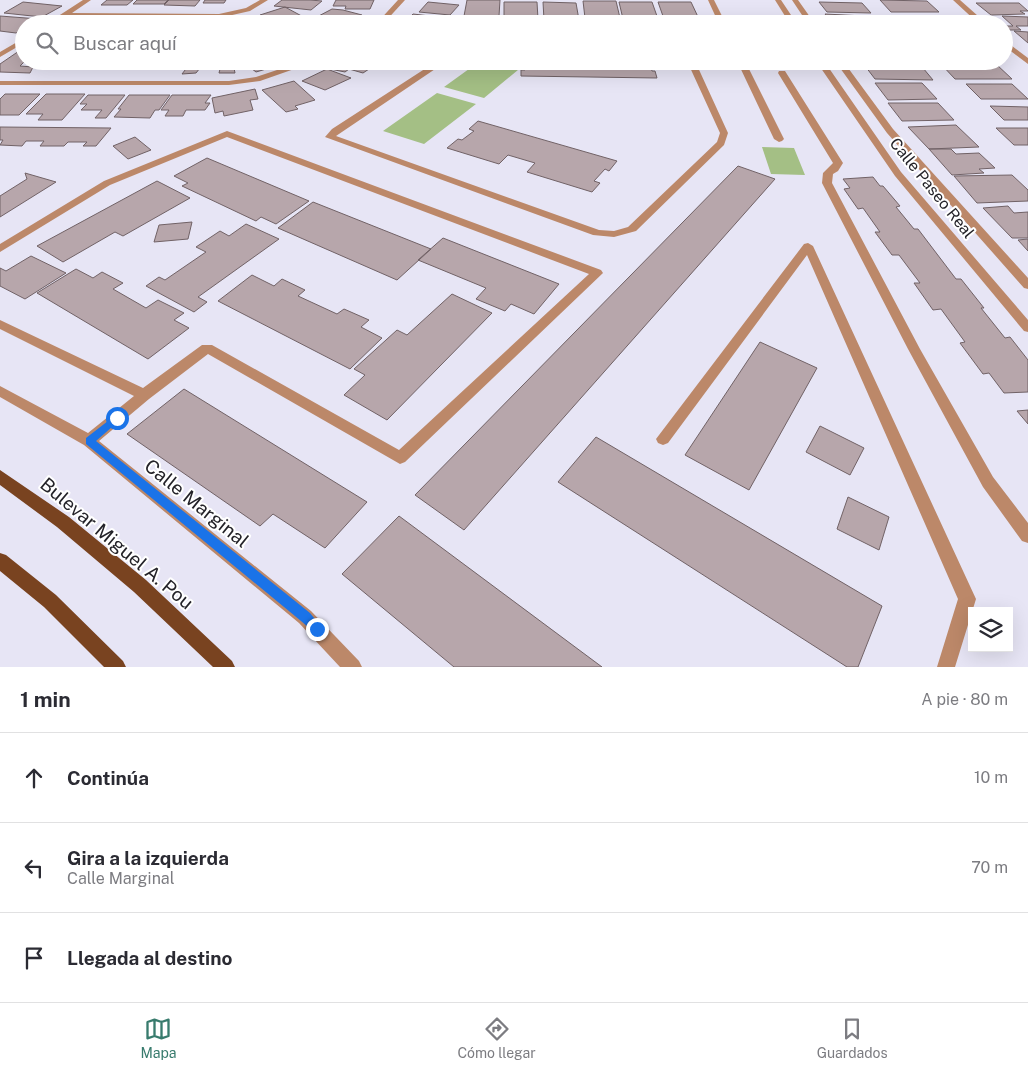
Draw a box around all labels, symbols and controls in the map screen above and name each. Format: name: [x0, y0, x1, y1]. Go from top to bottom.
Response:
search box: [15, 15, 1013, 70]
icon: search: [33, 29, 61, 57]
text: Buscar aquí: [73, 32, 177, 54]
street label: Calle Paseo Real: [886, 134, 978, 242]
route start: [106, 407, 129, 430]
street label: Calle Marginal: [140, 454, 254, 552]
street label: Bulevar Miguel A. Pou: [36, 473, 198, 613]
map controls: [968, 607, 1013, 652]
button: layers: [968, 607, 1013, 652]
route end: [306, 618, 329, 641]
text: 1 min: [20, 687, 71, 712]
text: A pie · 80 m: [921, 690, 1008, 709]
icon: ahead: [20, 764, 48, 792]
text: Continúa: [67, 767, 149, 789]
text: 10 m: [974, 768, 1008, 787]
text: Gira a la izquierda: [67, 847, 229, 869]
icon: left: [20, 854, 48, 882]
text: 70 m: [971, 858, 1008, 877]
text: Calle Marginal: [67, 869, 175, 888]
icon: arrive: [20, 944, 48, 972]
text: Llegada al destino: [67, 947, 232, 969]
tab: Mapa: [140, 1015, 177, 1061]
tab: Cómo llegar: [457, 1015, 536, 1061]
tab: Guardados: [817, 1015, 888, 1061]

